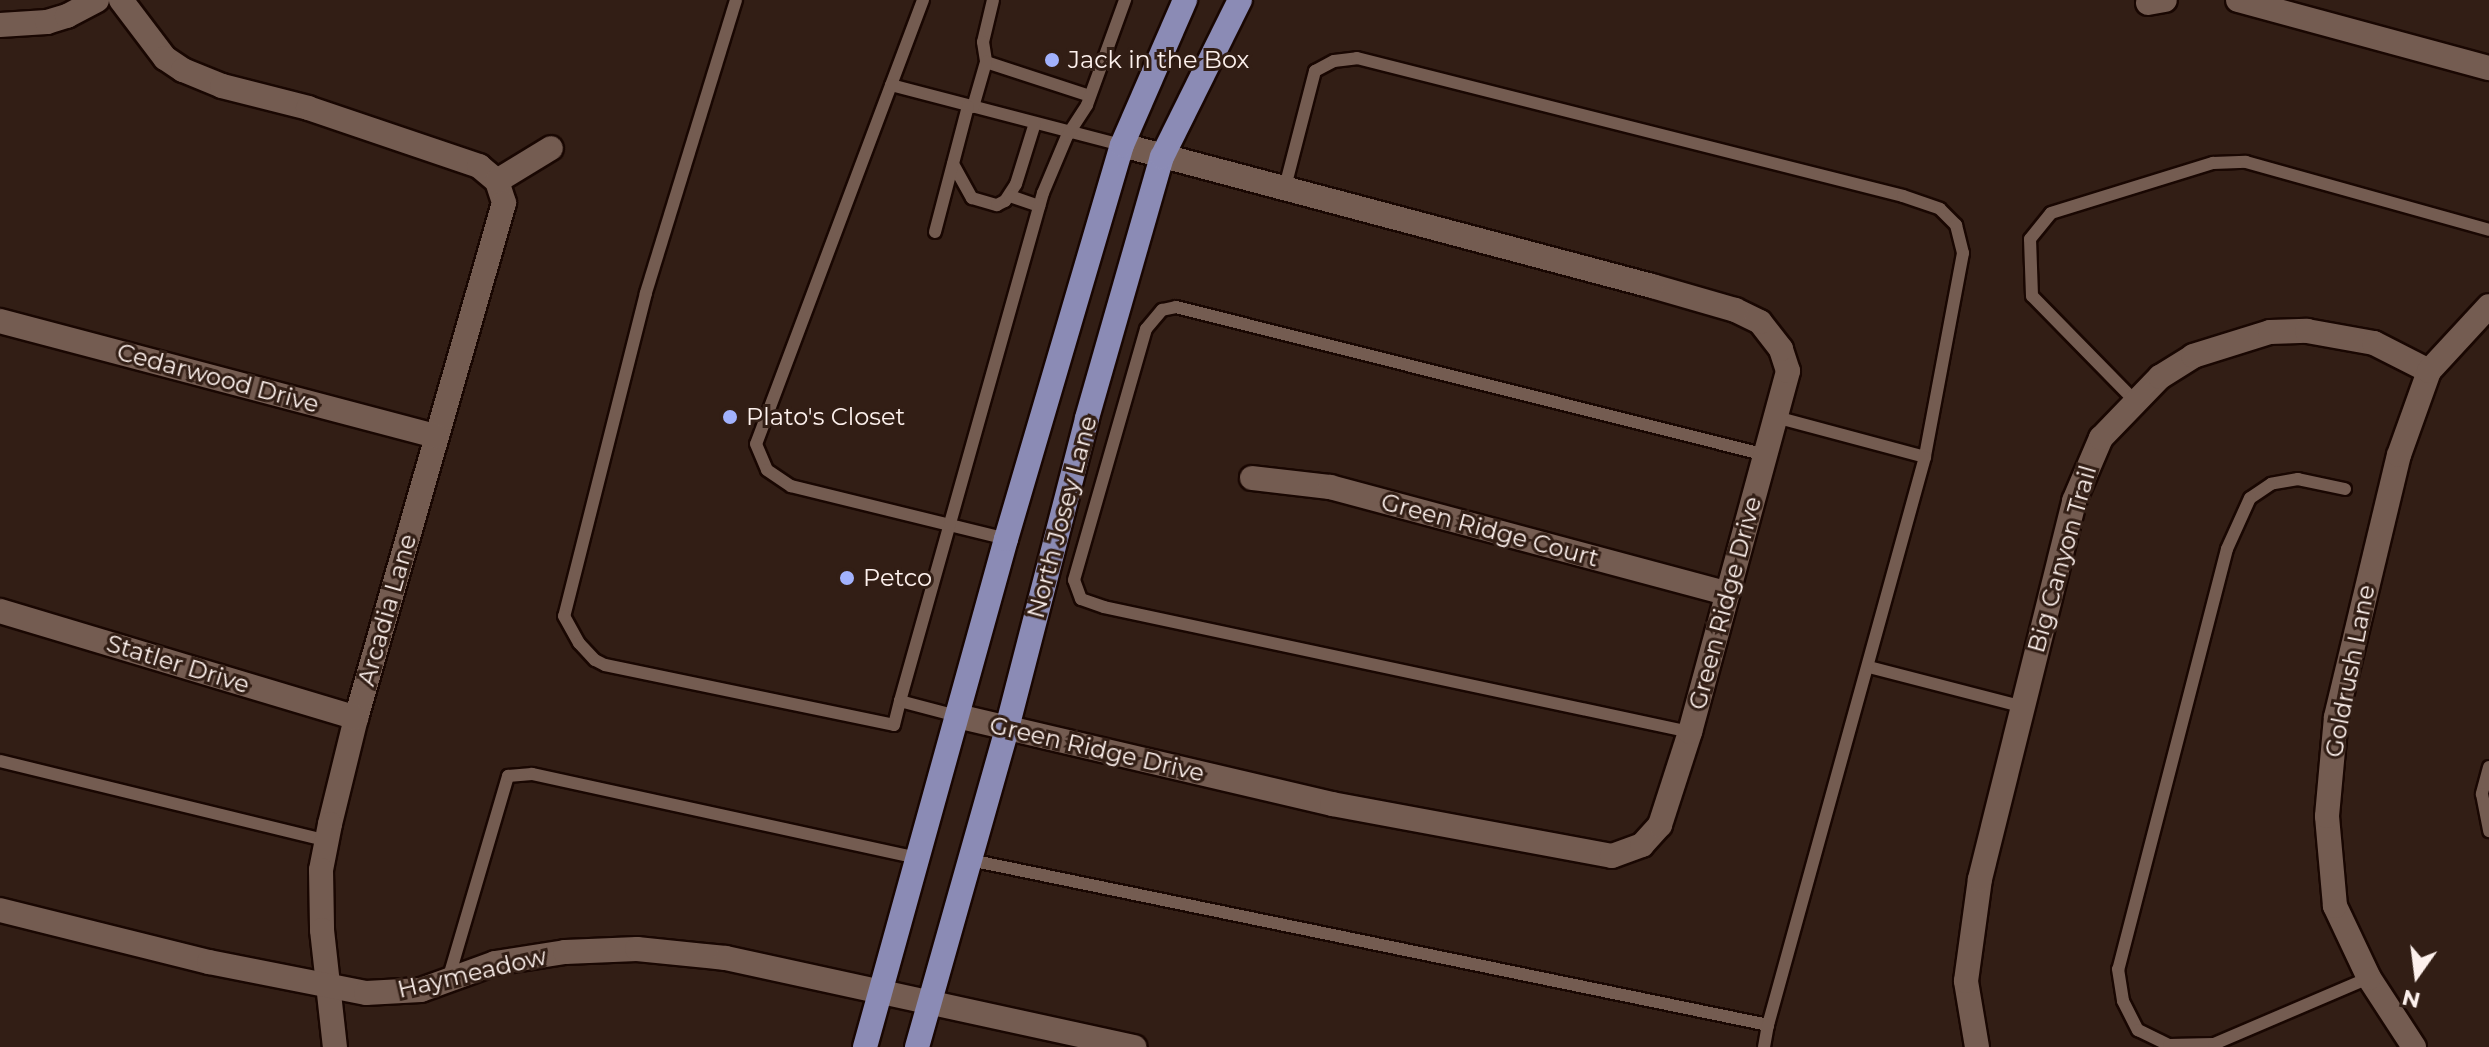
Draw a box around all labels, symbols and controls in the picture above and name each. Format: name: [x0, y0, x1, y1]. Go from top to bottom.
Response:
place label: Jack in the Box: [1068, 46, 1249, 74]
marker: Jack in the Box: [1043, 51, 1061, 69]
street label: Cedarwood Drive: [114, 337, 322, 419]
place label: Plato's Closet: [746, 403, 905, 431]
marker: Plato's Closet: [721, 408, 739, 426]
street label: North Josey Lane: [1021, 413, 1103, 621]
street label: Big Canyon Trail: [2022, 462, 2102, 656]
street label: Green Ridge Court: [1378, 487, 1602, 573]
street label: Green Ridge Drive: [1683, 493, 1767, 713]
street label: Arcadia Lane: [352, 531, 422, 689]
place label: Petco: [863, 564, 932, 592]
marker: Petco: [838, 569, 856, 587]
street label: Goldrush Lane: [2319, 582, 2381, 760]
street label: Statler Drive: [103, 629, 253, 699]
street label: Green Ridge Drive: [987, 710, 1207, 788]
north arrow: [2377, 935, 2457, 1015]
street label: Haymeadow: [395, 942, 549, 1004]
text: N: [2399, 984, 2423, 1014]

